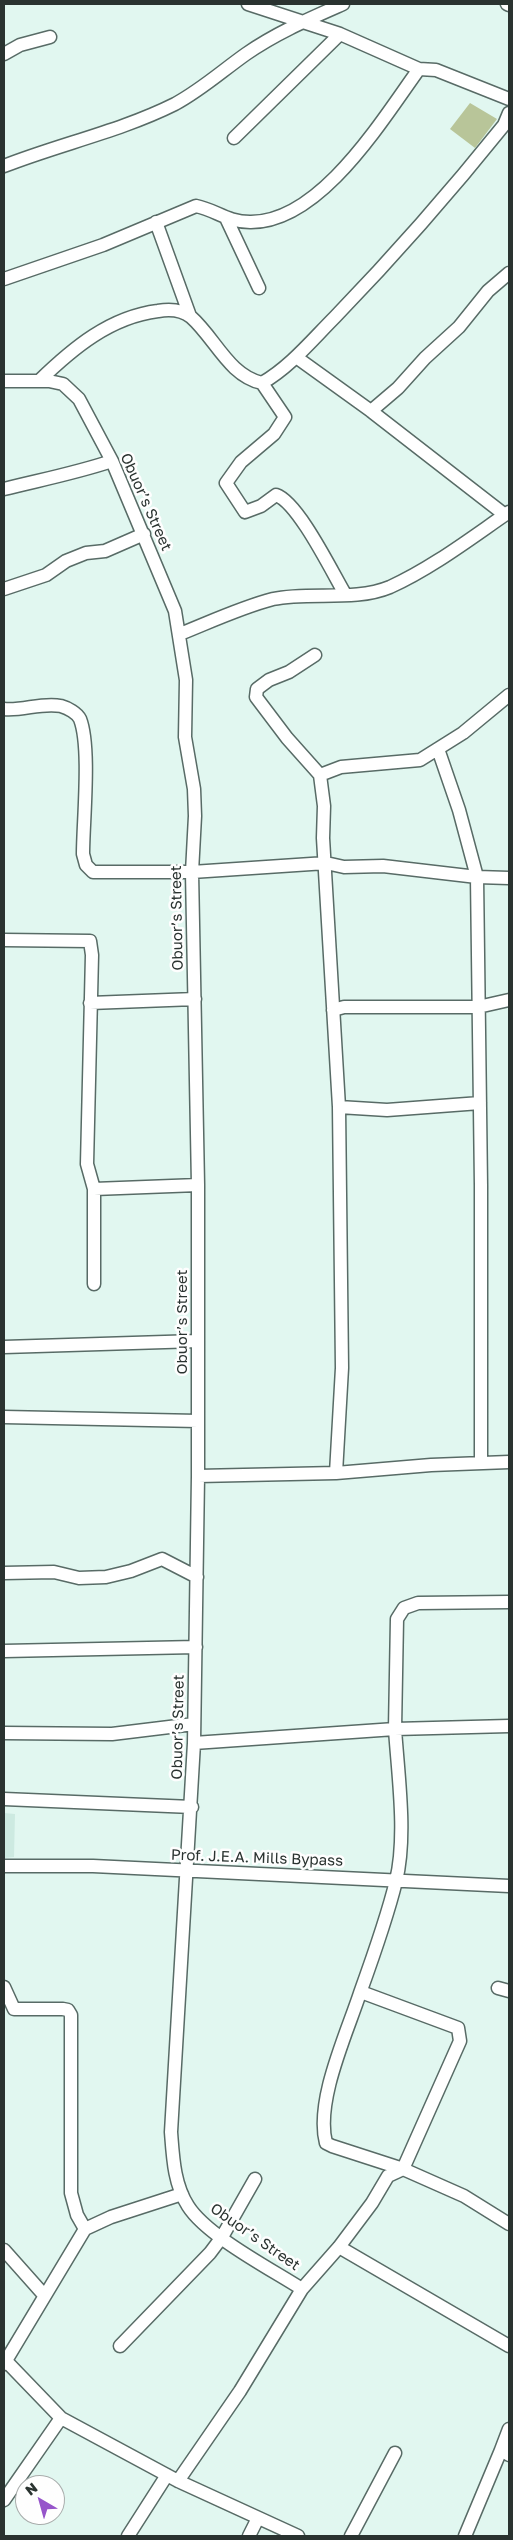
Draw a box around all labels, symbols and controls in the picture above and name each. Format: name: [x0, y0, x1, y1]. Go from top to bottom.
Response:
street label: Obuor’s Street: [116, 450, 176, 554]
street label: Obuor’s Street: [167, 865, 187, 971]
street label: Obuor’s Street: [173, 1269, 191, 1375]
street label: Obuor’s Street: [168, 1674, 188, 1780]
street label: Prof. J.E.A. Mills Bypass: [171, 1846, 343, 1870]
street label: Obuor’s Street: [207, 2199, 303, 2275]
north arrow: [15, 2475, 65, 2525]
text: N: [22, 2479, 40, 2499]

